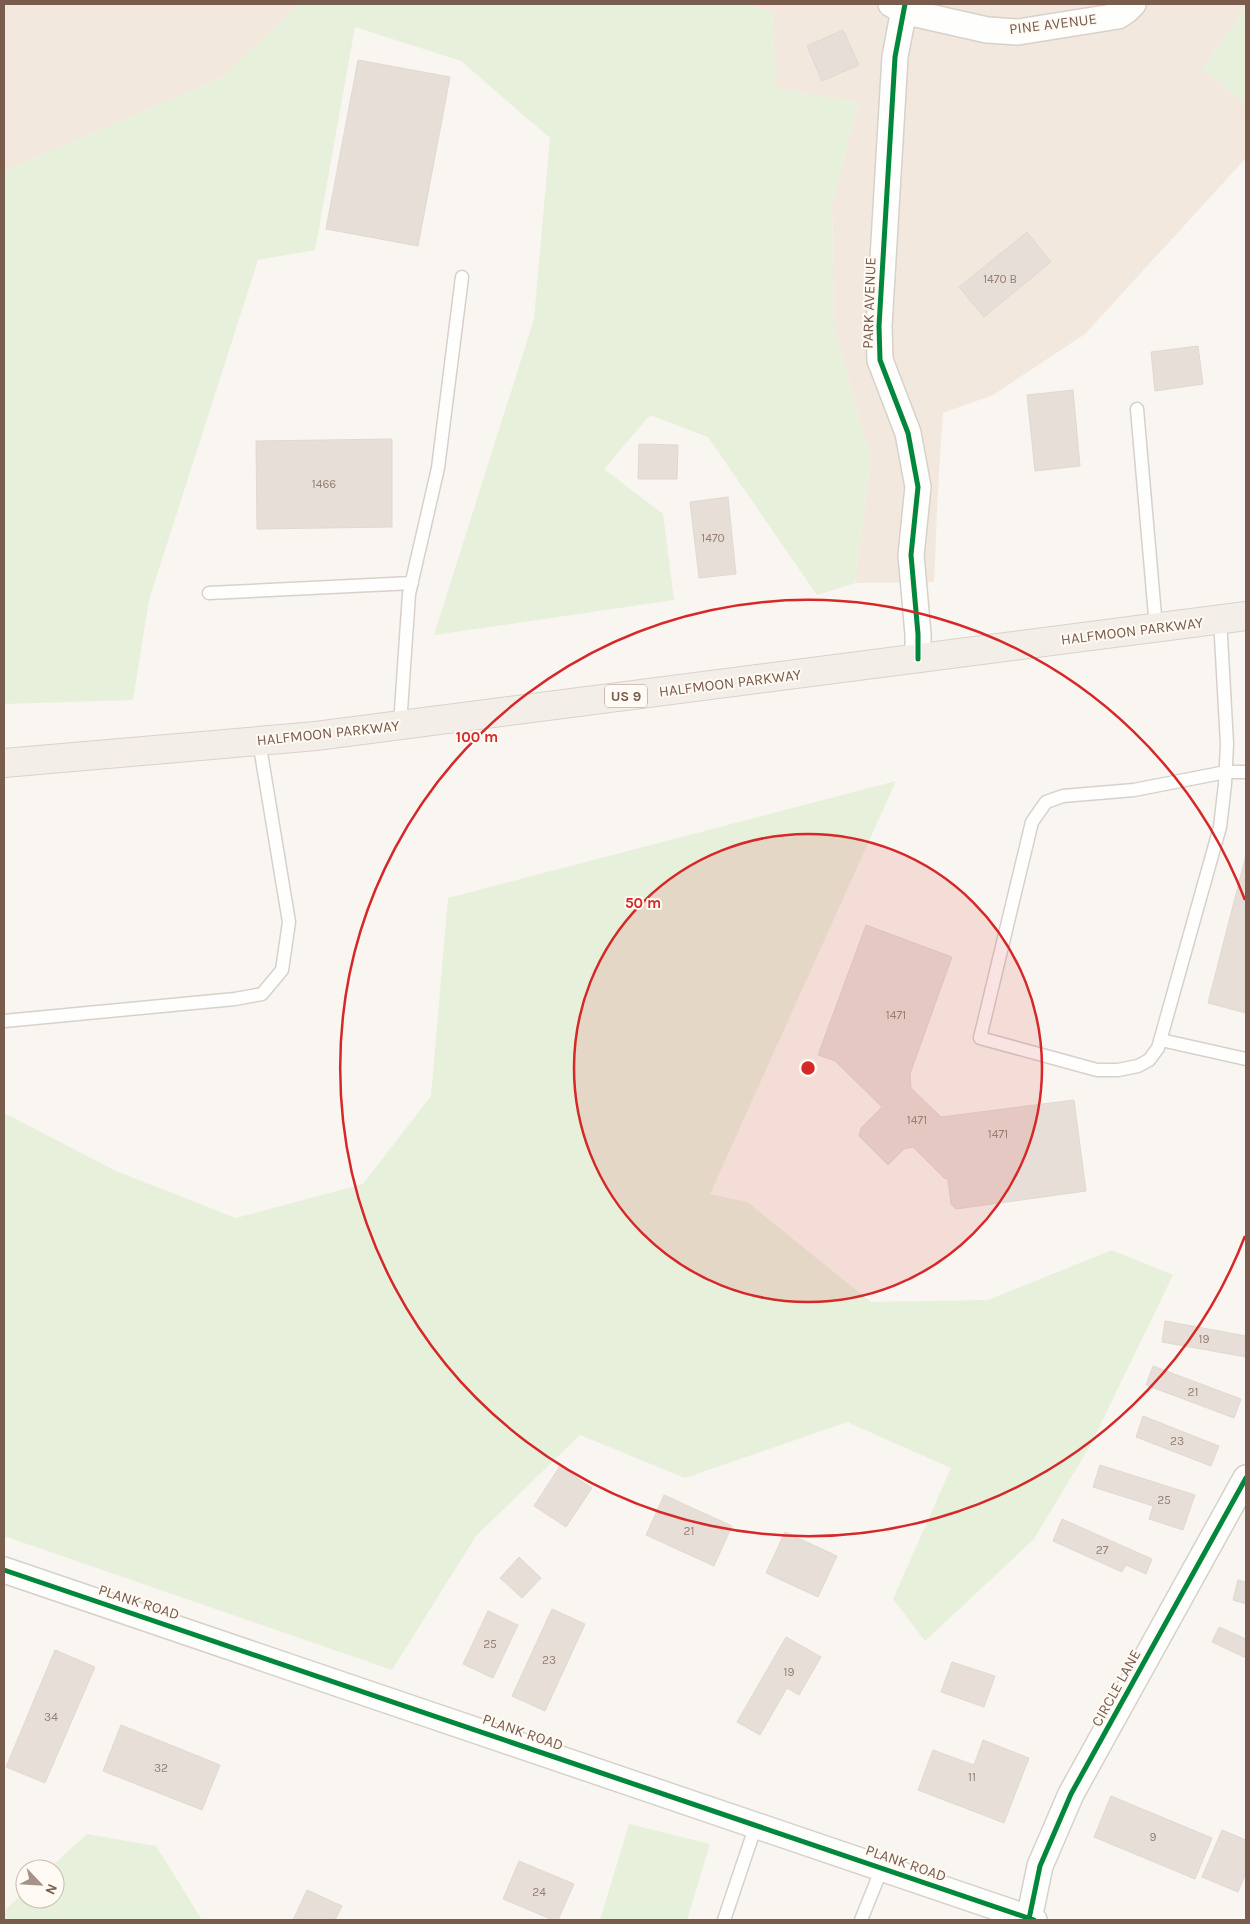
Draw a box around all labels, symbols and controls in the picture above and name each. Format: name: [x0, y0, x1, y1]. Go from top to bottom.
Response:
street label: PINE AVENUE: [1008, 10, 1098, 38]
street label: PARK AVENUE: [858, 257, 880, 349]
house number: 1470 B: [983, 272, 1017, 286]
house number: 1466: [312, 477, 336, 491]
house number: 1470: [701, 531, 725, 545]
street label: HALFMOON PARKWAY: [1060, 613, 1205, 649]
street label: HALFMOON PARKWAY: [658, 665, 803, 701]
road number: US 9: [605, 684, 647, 708]
street label: HALFMOON PARKWAY: [256, 716, 401, 749]
text: 100 m: [456, 728, 498, 746]
text: 50 m: [625, 894, 661, 912]
house number: 1471: [886, 1008, 906, 1022]
centre of rings: [799, 1059, 817, 1077]
house number: 1471: [907, 1113, 927, 1127]
house number: 1471: [988, 1127, 1008, 1141]
house number: 19: [1199, 1332, 1209, 1346]
house number: 21: [1188, 1385, 1198, 1399]
house number: 23: [1170, 1434, 1184, 1448]
house number: 25: [1157, 1493, 1171, 1507]
house number: 21: [684, 1524, 694, 1538]
house number: 27: [1096, 1543, 1109, 1557]
street label: PLANK ROAD: [96, 1580, 182, 1624]
house number: 25: [483, 1637, 497, 1651]
street label: CIRCLE LANE: [1087, 1646, 1145, 1730]
house number: 23: [542, 1653, 556, 1667]
house number: 19: [784, 1665, 794, 1679]
house number: 34: [44, 1710, 58, 1724]
street label: PLANK ROAD: [480, 1710, 566, 1754]
house number: 32: [154, 1761, 168, 1775]
house number: 11: [968, 1770, 976, 1784]
house number: 9: [1150, 1830, 1157, 1844]
street label: PLANK ROAD: [863, 1841, 949, 1885]
north arrow: [15, 1859, 65, 1909]
text: N: [42, 1881, 61, 1897]
house number: 24: [532, 1885, 546, 1899]

